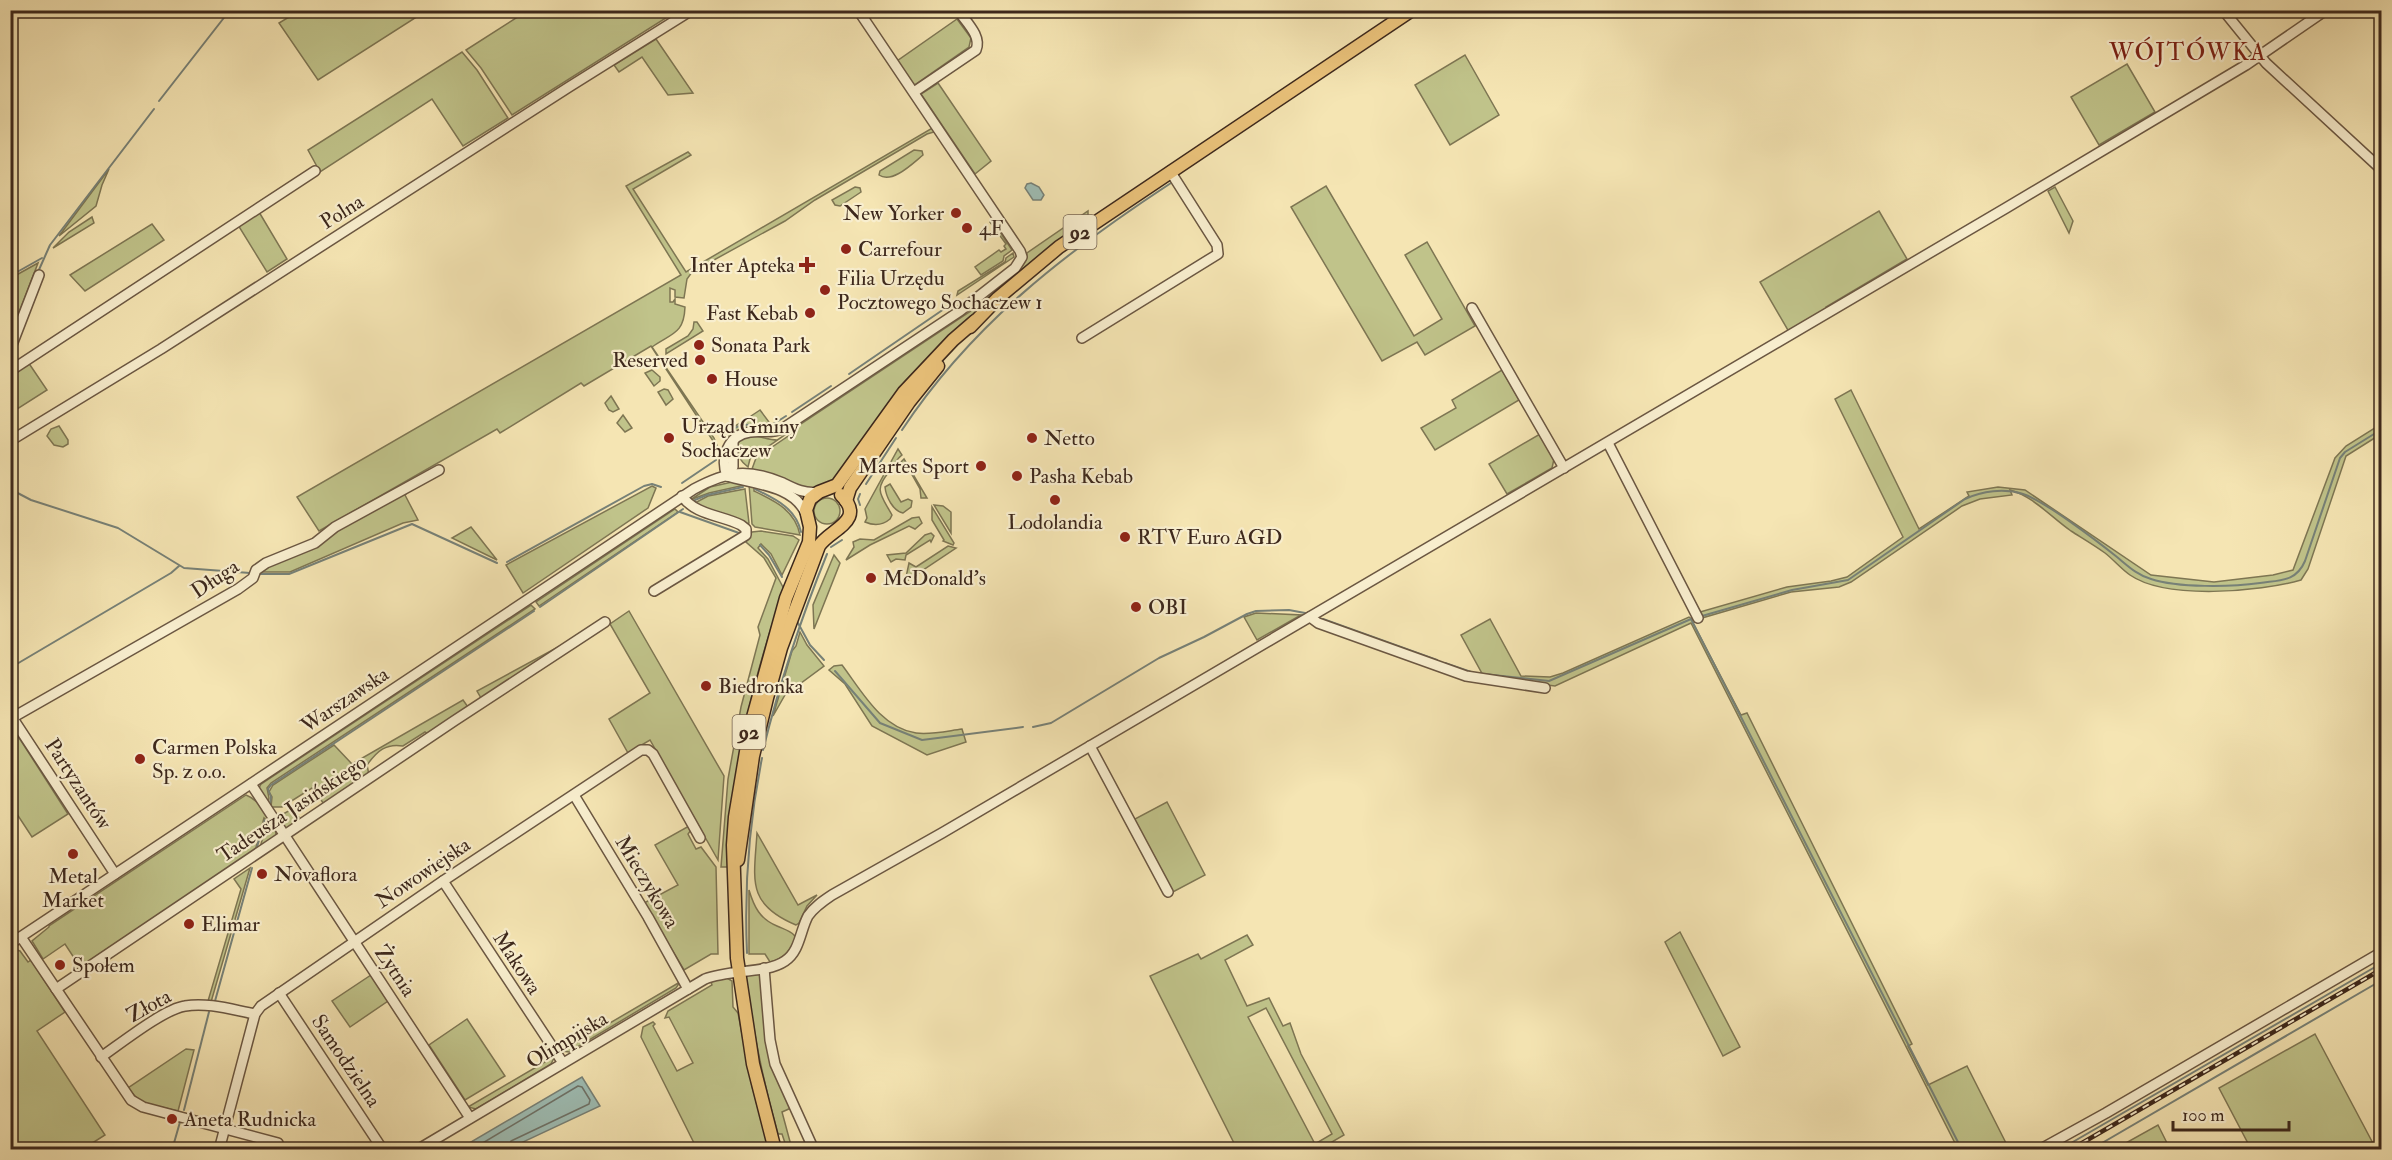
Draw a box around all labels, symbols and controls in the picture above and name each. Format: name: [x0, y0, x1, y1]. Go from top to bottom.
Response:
district label: WÓJTÓWKA: [2108, 36, 2267, 68]
street label: Polna: [315, 188, 369, 236]
place label: New Yorker: [843, 200, 944, 227]
marker: New Yorker: [949, 206, 963, 220]
place label: 4F: [979, 215, 1004, 242]
road number: 92: [1064, 215, 1096, 249]
marker: 4F: [960, 221, 974, 235]
place label: Carrefour: [858, 236, 942, 263]
marker: Carrefour: [839, 242, 853, 256]
place label: Inter Apteka: [690, 252, 795, 279]
marker: Inter Apteka: [800, 258, 814, 272]
place label: Filia Urzędu Pocztowego Sochaczew 1: [837, 265, 1043, 316]
marker: Filia Urzędu Pocztowego Sochaczew 1: [818, 283, 832, 297]
place label: Fast Kebab: [706, 300, 798, 327]
marker: Fast Kebab: [803, 306, 817, 320]
place label: Sonata Park: [711, 332, 810, 359]
marker: Sonata Park: [692, 338, 706, 352]
place label: Reserved: [612, 347, 689, 374]
marker: Reserved: [693, 353, 707, 367]
place label: House: [724, 366, 778, 393]
marker: House: [705, 372, 719, 386]
place label: Urząd Gminy Sochaczew: [681, 413, 800, 464]
place label: Netto: [1044, 425, 1095, 452]
marker: Urząd Gminy Sochaczew: [662, 431, 676, 445]
marker: Netto: [1025, 431, 1039, 445]
place label: Martes Sport: [858, 453, 969, 480]
marker: Martes Sport: [974, 459, 988, 473]
place label: Pasha Kebab: [1029, 463, 1133, 490]
marker: Pasha Kebab: [1010, 469, 1024, 483]
marker: Lodolandia: [1048, 493, 1062, 507]
place label: Lodolandia: [1007, 509, 1103, 536]
place label: RTV Euro AGD: [1137, 524, 1282, 551]
marker: RTV Euro AGD: [1118, 530, 1132, 544]
street label: Długa: [186, 553, 245, 605]
place label: McDonald's: [883, 565, 986, 592]
marker: McDonald's: [864, 571, 878, 585]
place label: OBI: [1148, 594, 1187, 621]
marker: OBI: [1129, 600, 1143, 614]
street label: Warszawska: [295, 661, 394, 740]
place label: Biedronka: [718, 673, 804, 700]
marker: Biedronka: [699, 679, 713, 693]
road number: 92: [732, 715, 766, 749]
street label: Partyzantów: [39, 733, 118, 836]
place label: Carmen Polska Sp. z o.o.: [152, 734, 277, 785]
street label: Tadeusza Jasińskiego: [212, 749, 372, 869]
marker: Carmen Polska Sp. z o.o.: [133, 752, 147, 766]
street label: Nowowiejska: [370, 831, 476, 915]
street label: Mieczykowa: [609, 831, 685, 934]
marker: Metal Market: [66, 847, 80, 861]
place label: Novaflora: [274, 861, 358, 888]
place label: Metal Market: [42, 863, 104, 914]
marker: Novaflora: [255, 867, 269, 881]
place label: Elimar: [201, 911, 260, 938]
marker: Elimar: [182, 917, 196, 931]
street label: Makowa: [487, 926, 548, 1000]
street label: Żytnia: [368, 940, 422, 1002]
place label: Społem: [72, 952, 135, 979]
marker: Społem: [53, 958, 67, 972]
street label: Złota: [122, 983, 176, 1029]
street label: Olimpijska: [521, 1005, 613, 1075]
street label: Samodzielna: [305, 1009, 387, 1113]
scale bar: [2173, 1094, 2288, 1132]
text: 100 m: [2182, 1104, 2225, 1127]
place label: Aneta Rudnicka: [183, 1106, 316, 1133]
marker: Aneta Rudnicka: [165, 1112, 179, 1126]

